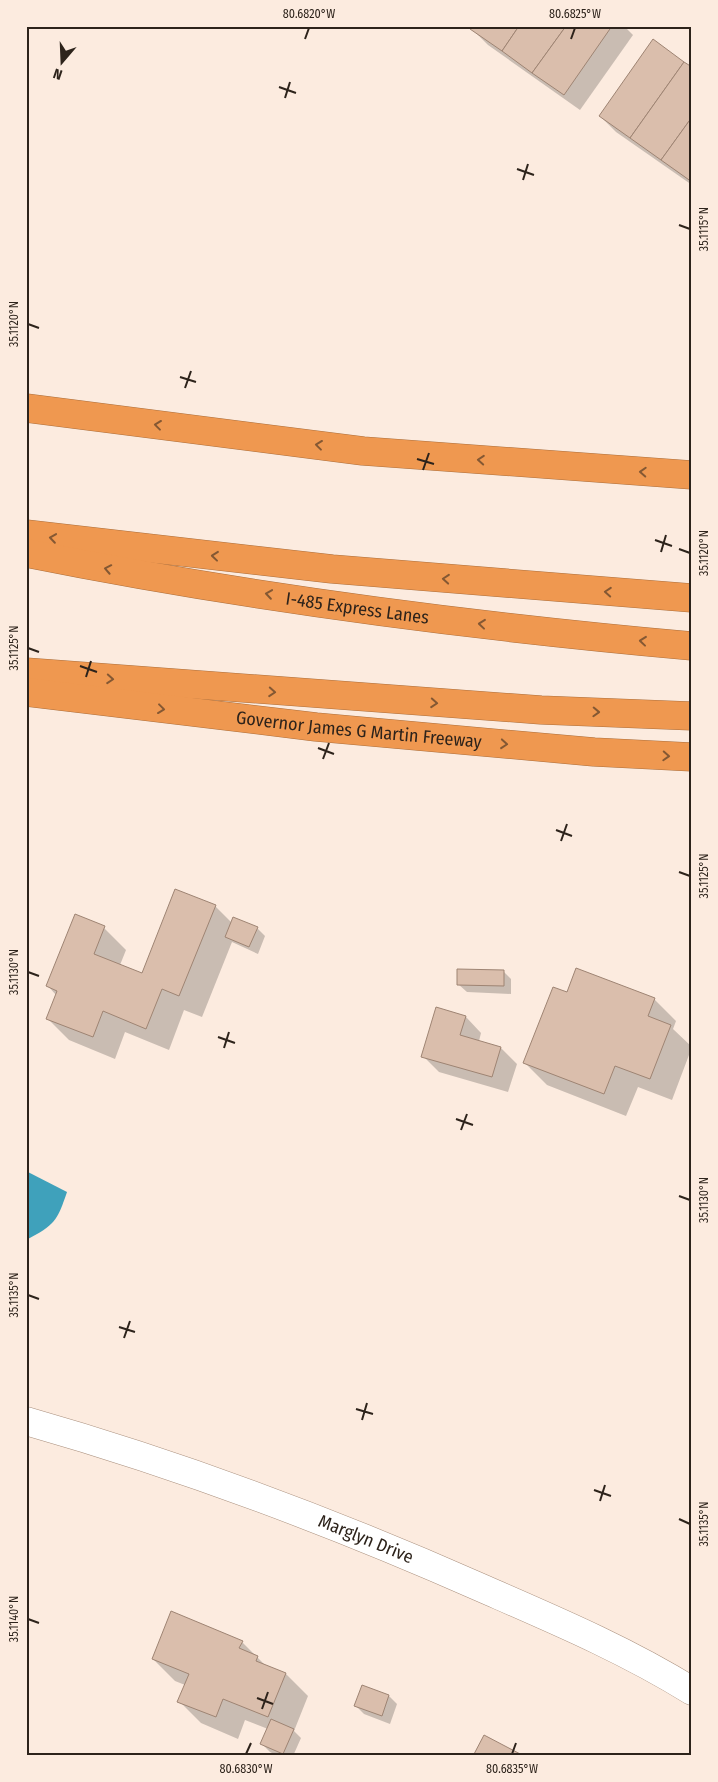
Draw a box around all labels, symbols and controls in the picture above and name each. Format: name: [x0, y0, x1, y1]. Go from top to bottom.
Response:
text: 80.6820°W: [283, 7, 335, 21]
text: 80.6825°W: [549, 7, 601, 21]
north arrow: [38, 38, 88, 88]
text: N: [51, 64, 65, 83]
text: 35.1115°N: [697, 207, 711, 251]
text: 35.1120°N: [7, 301, 21, 347]
one-way arrow: [154, 420, 162, 431]
one-way arrow: [315, 441, 324, 451]
one-way arrow: [477, 455, 485, 466]
one-way arrow: [639, 467, 647, 478]
text: 35.1120°N: [697, 530, 711, 576]
one-way arrow: [49, 533, 57, 544]
one-way arrow: [211, 551, 219, 562]
one-way arrow: [104, 564, 113, 575]
one-way arrow: [442, 573, 450, 584]
street label: I-485 Express Lanes: [284, 587, 431, 629]
one-way arrow: [604, 587, 612, 598]
one-way arrow: [264, 589, 272, 600]
one-way arrow: [477, 618, 485, 629]
text: 35.1125°N: [7, 625, 21, 671]
one-way arrow: [639, 636, 647, 647]
one-way arrow: [106, 673, 114, 684]
one-way arrow: [268, 686, 276, 697]
one-way arrow: [430, 697, 438, 708]
one-way arrow: [158, 703, 166, 714]
street label: Governor James G Martin Freeway: [235, 706, 482, 753]
one-way arrow: [592, 706, 600, 717]
one-way arrow: [501, 738, 509, 749]
one-way arrow: [663, 751, 671, 762]
text: 35.1125°N: [697, 853, 711, 899]
text: 35.1130°N: [7, 949, 21, 995]
text: 35.1130°N: [697, 1177, 711, 1223]
text: 35.1135°N: [7, 1272, 21, 1318]
text: 35.1135°N: [697, 1501, 711, 1547]
street label: Marglyn Drive: [315, 1510, 417, 1568]
text: 35.1140°N: [7, 1596, 21, 1642]
text: 80.6830°W: [220, 1762, 272, 1776]
text: 80.6835°W: [486, 1762, 538, 1776]

